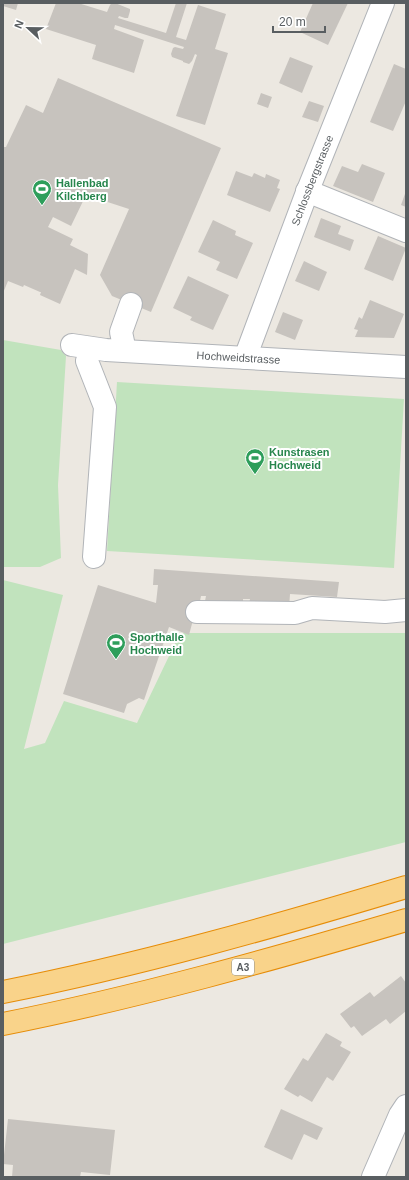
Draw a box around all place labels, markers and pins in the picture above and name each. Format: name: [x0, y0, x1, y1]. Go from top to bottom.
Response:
place label: Hallenbad Kilchberg: [56, 177, 109, 202]
sports icon: Hallenbad Kilchberg: [31, 178, 53, 206]
place label: Kunstrasen Hochweid: [269, 446, 330, 471]
sports icon: Kunstrasen Hochweid: [244, 447, 266, 475]
place label: Sporthalle Hochweid: [130, 631, 184, 656]
sports icon: Sporthalle Hochweid: [105, 632, 127, 660]

